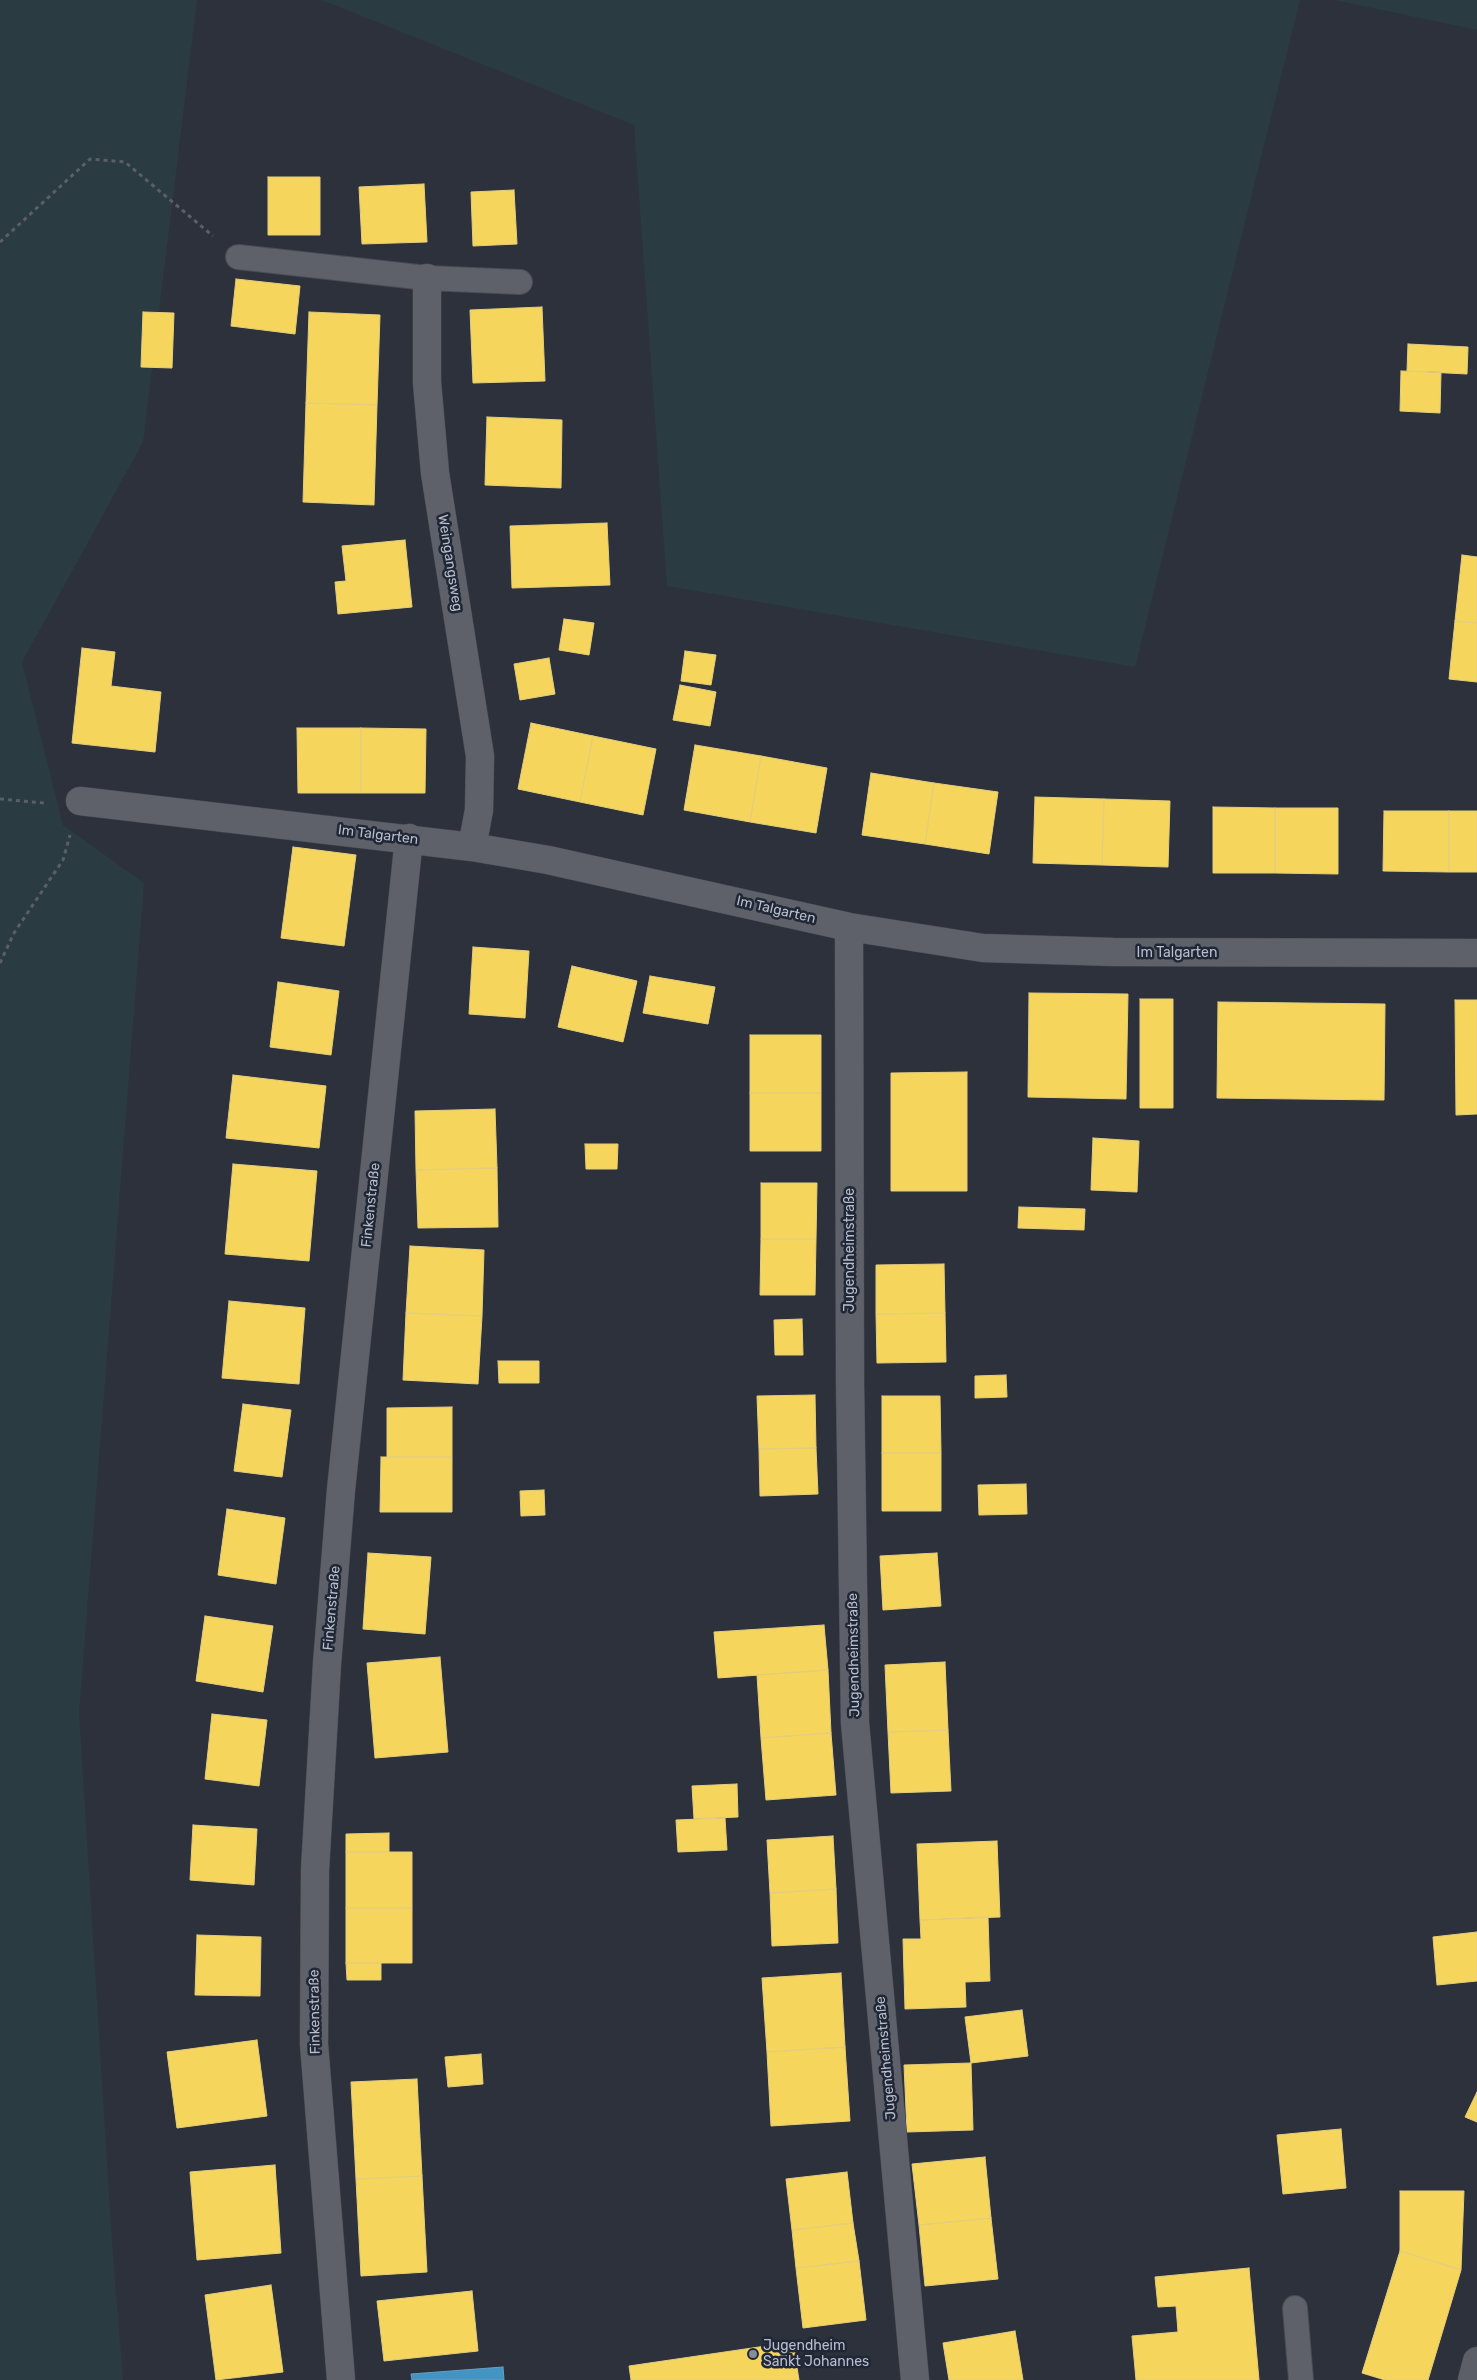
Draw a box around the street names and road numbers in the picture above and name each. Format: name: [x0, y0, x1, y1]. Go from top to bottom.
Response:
street label: Weingangsweg: [434, 513, 466, 613]
street label: Im Talgarten: [337, 822, 419, 848]
street label: Im Talgarten: [735, 893, 817, 927]
street label: Im Talgarten: [1137, 945, 1217, 961]
street label: Finkenstraße: [358, 1162, 384, 1248]
street label: Jugendheimstraße: [842, 1188, 858, 1312]
street label: Finkenstraße: [320, 1565, 344, 1651]
street label: Jugendheimstraße: [845, 1593, 863, 1717]
street label: Finkenstraße: [306, 1969, 324, 2055]
street label: Jugendheimstraße: [872, 1995, 900, 2121]

